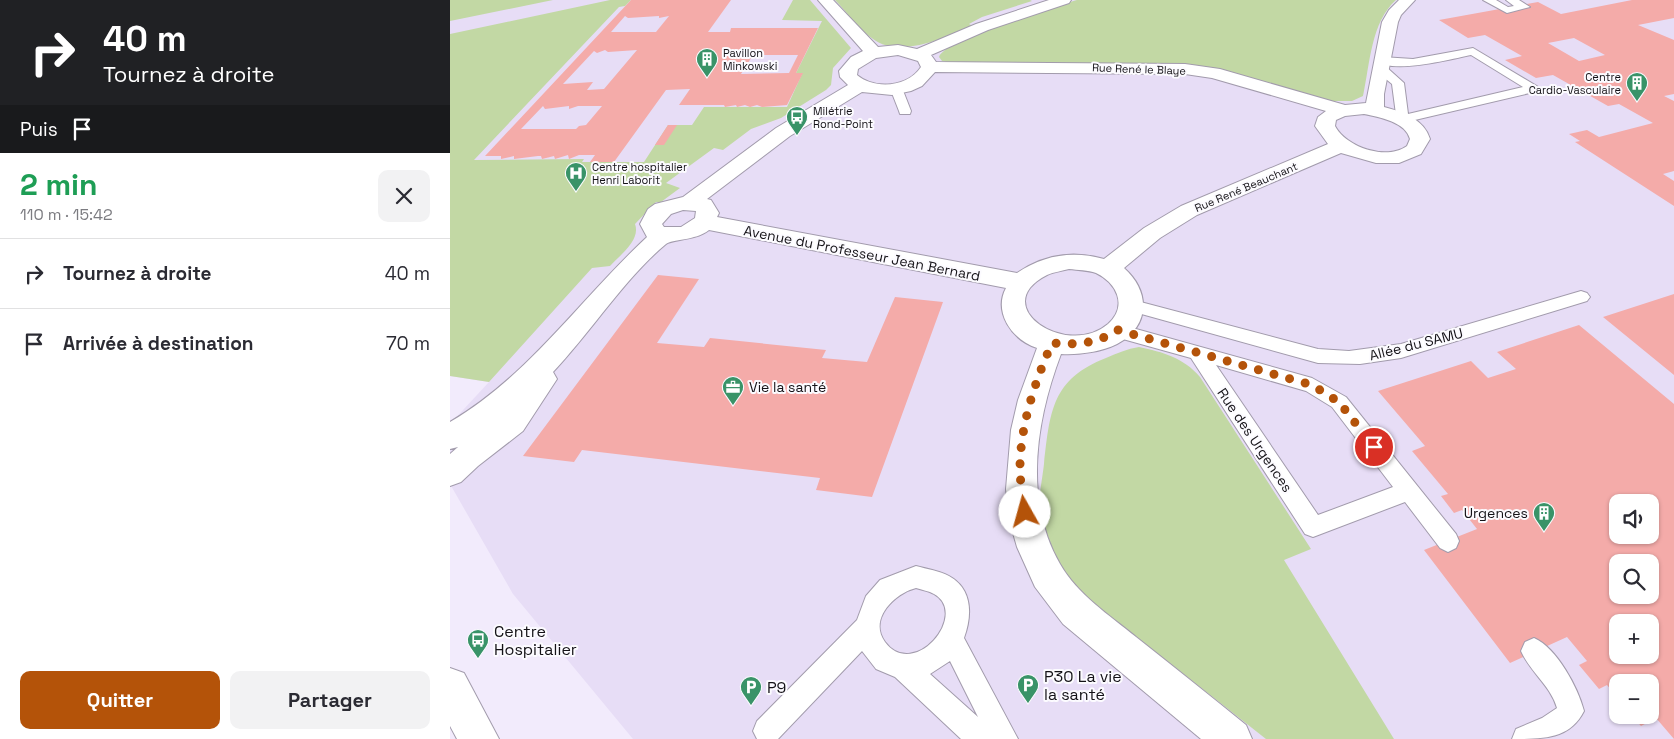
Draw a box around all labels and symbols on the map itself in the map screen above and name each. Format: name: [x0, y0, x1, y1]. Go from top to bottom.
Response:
place label: Pavillon Minkowski: [723, 46, 778, 73]
building icon: Pavillon Minkowski: [695, 47, 719, 78]
street label: Rue René le Blaye: [1092, 60, 1186, 78]
place label: Centre Cardio-Vasculaire: [1529, 70, 1621, 97]
building icon: Centre Cardio-Vasculaire: [1625, 71, 1649, 102]
place label: Milétrie Rond-Point: [813, 104, 873, 131]
bus stop icon: Milétrie Rond-Point: [785, 105, 809, 136]
street label: Rue René Beauchant: [1192, 159, 1300, 215]
place label: Centre hospitalier Henri Laborit: [592, 160, 687, 187]
hospital icon: Centre hospitalier Henri Laborit: [564, 161, 588, 192]
street label: Avenue du Professeur Jean Bernard: [742, 221, 982, 285]
street label: Allée du SAMU: [1367, 324, 1465, 364]
office icon: Vie la santé: [721, 375, 745, 406]
place label: Vie la santé: [749, 378, 826, 396]
street label: Rue des Urgences: [1213, 384, 1297, 496]
pin: [1353, 426, 1395, 468]
position arrow: [998, 485, 1050, 537]
building icon: Urgences: [1532, 501, 1556, 532]
place label: Urgences: [1464, 504, 1528, 522]
place label: Centre Hospitalier: [494, 621, 577, 660]
bus stop icon: Centre Hospitalier: [466, 628, 490, 659]
place label: P30 La vie la santé: [1044, 666, 1122, 705]
parking icon: P30 La vie la santé: [1016, 673, 1040, 704]
parking icon: P9: [739, 675, 763, 706]
place label: P9: [767, 677, 786, 698]

